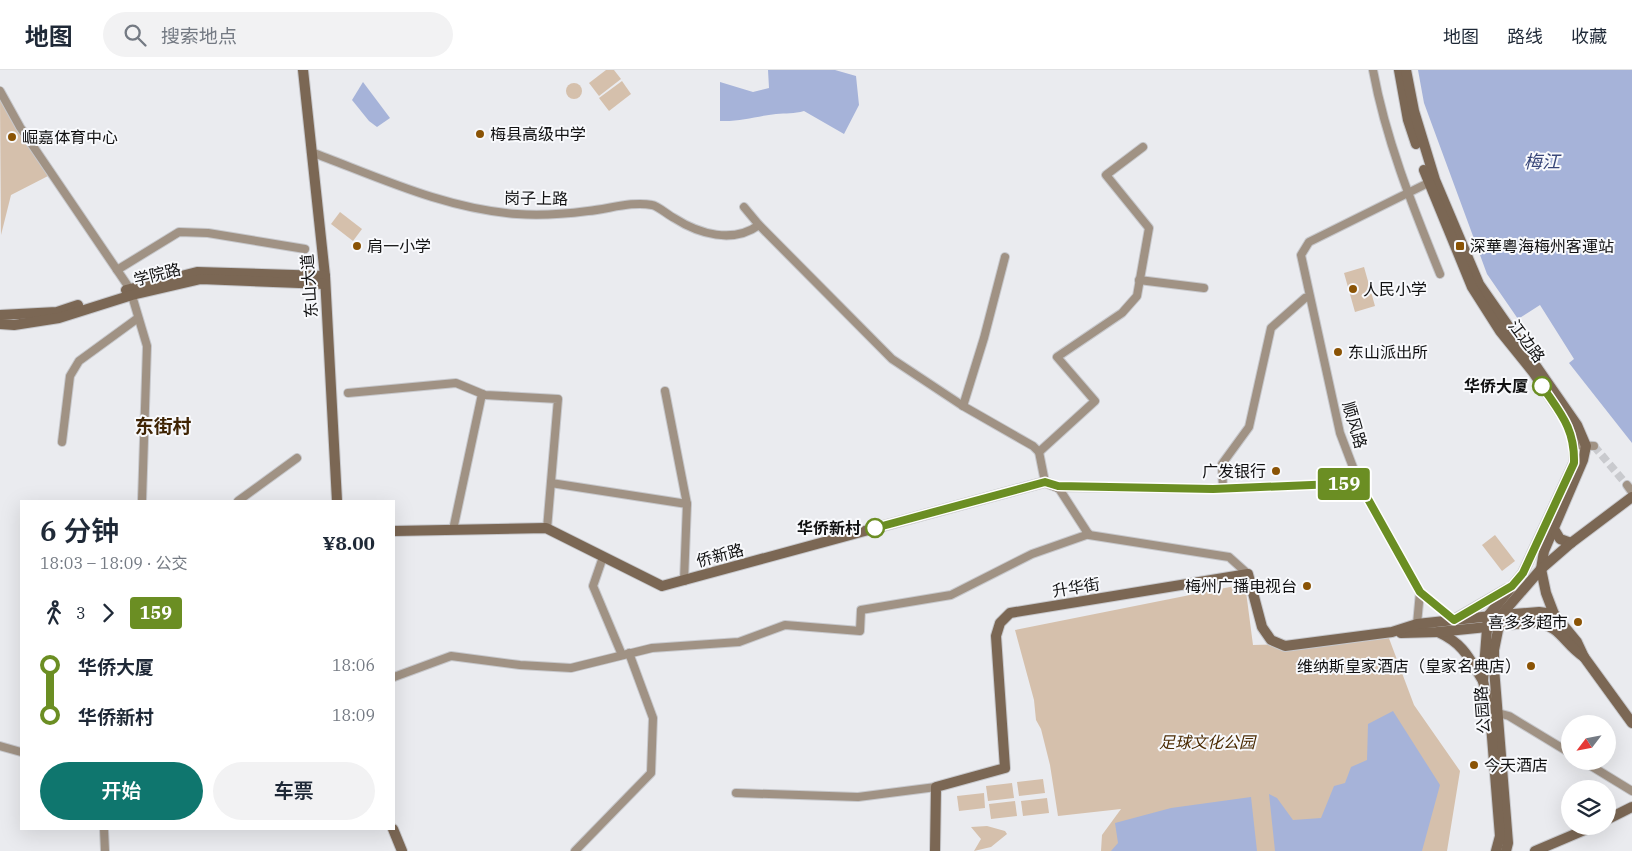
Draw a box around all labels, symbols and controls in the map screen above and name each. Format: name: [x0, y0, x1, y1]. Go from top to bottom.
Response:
search box: [103, 12, 453, 57]
text: 地图: [25, 20, 73, 52]
icon: search: [121, 21, 149, 49]
text: 搜索地点: [161, 24, 237, 48]
text: 地图: [1443, 25, 1479, 48]
text: 路线: [1507, 25, 1543, 48]
text: 收藏: [1571, 25, 1607, 48]
place label: 梅县高级中学: [490, 124, 586, 144]
place label: 崛嘉体育中心: [22, 127, 118, 147]
marker: 梅县高级中学: [474, 128, 486, 140]
marker: 崛嘉体育中心: [6, 131, 18, 143]
water label: 梅江: [1524, 150, 1562, 173]
street label: 岗子上路: [504, 187, 568, 209]
place label: 肩一小学: [367, 236, 431, 256]
place label: 深華粵海梅州客運站: [1470, 236, 1614, 256]
marker: 肩一小学: [351, 240, 363, 252]
marker: 深華粵海梅州客運站: [1454, 240, 1466, 252]
street label: 东山大道: [297, 253, 321, 319]
street label: 学院路: [131, 258, 183, 290]
place label: 人民小学: [1363, 279, 1427, 299]
marker: 人民小学: [1347, 283, 1359, 295]
street label: 江边路: [1505, 316, 1549, 366]
place label: 东山派出所: [1348, 342, 1428, 362]
marker: 东山派出所: [1332, 346, 1344, 358]
place label: 华侨大厦: [1464, 376, 1528, 396]
marker: 华侨大厦: [1532, 376, 1552, 396]
street label: 顺风路: [1339, 399, 1371, 451]
district label: 东街村: [134, 414, 192, 438]
place label: 广发银行: [1202, 461, 1266, 481]
marker: 广发银行: [1270, 465, 1282, 477]
line badge: 159: [1315, 468, 1373, 500]
text: 159: [1328, 472, 1360, 495]
text: 6 分钟: [40, 512, 119, 549]
place label: 华侨新村: [797, 518, 861, 538]
marker: 华侨新村: [865, 518, 885, 538]
text: ¥8.00: [322, 531, 375, 555]
street label: 侨新路: [694, 539, 746, 571]
text: 18:03 – 18:09 · 公交: [40, 553, 187, 573]
street label: 升华街: [1051, 573, 1101, 601]
place label: 梅州广播电视台: [1185, 576, 1297, 596]
marker: 梅州广播电视台: [1301, 580, 1313, 592]
icon: walk: [40, 599, 68, 627]
icon: forward: [94, 599, 122, 627]
text: 159: [140, 601, 172, 624]
text: 3: [76, 603, 86, 623]
place label: 喜多多超市: [1488, 612, 1568, 632]
marker: 喜多多超市: [1572, 616, 1584, 628]
text: 华侨大厦: [78, 655, 154, 679]
text: 18:06: [332, 655, 375, 675]
place label: 维纳斯皇家酒店（皇家名典店）: [1297, 656, 1521, 676]
marker: 维纳斯皇家酒店（皇家名典店）: [1525, 660, 1537, 672]
street label: 公园路: [1470, 685, 1494, 735]
text: 华侨新村: [78, 705, 154, 729]
text: 18:09: [332, 705, 375, 725]
north arrow: [1561, 715, 1616, 770]
map controls: [1561, 715, 1616, 835]
park label: 足球文化公园: [1159, 732, 1257, 752]
place label: 今天酒店: [1484, 755, 1548, 775]
marker: 今天酒店: [1468, 759, 1480, 771]
button: 开始: [40, 762, 203, 820]
button: 车票: [213, 762, 375, 820]
button: layers: [1561, 780, 1616, 835]

